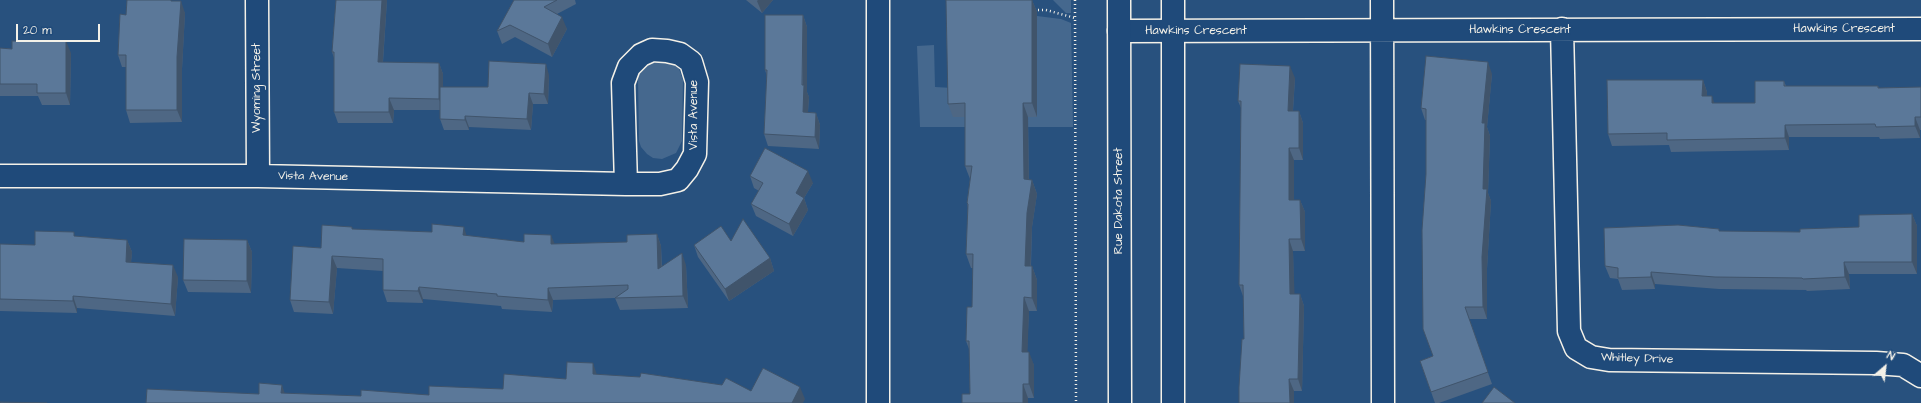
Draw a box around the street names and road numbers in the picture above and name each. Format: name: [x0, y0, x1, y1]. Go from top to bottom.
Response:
street label: Hawkins Crescent: [1793, 22, 1895, 36]
street label: Hawkins Crescent: [1469, 23, 1571, 37]
street label: Hawkins Crescent: [1145, 24, 1247, 38]
street label: Wyoming Street: [250, 43, 264, 133]
street label: Vista Avenue: [687, 80, 701, 150]
street label: Rue Dakota Street: [1112, 148, 1126, 254]
street label: Vista Avenue: [278, 169, 348, 185]
street label: Whitley Drive: [1600, 351, 1674, 367]

